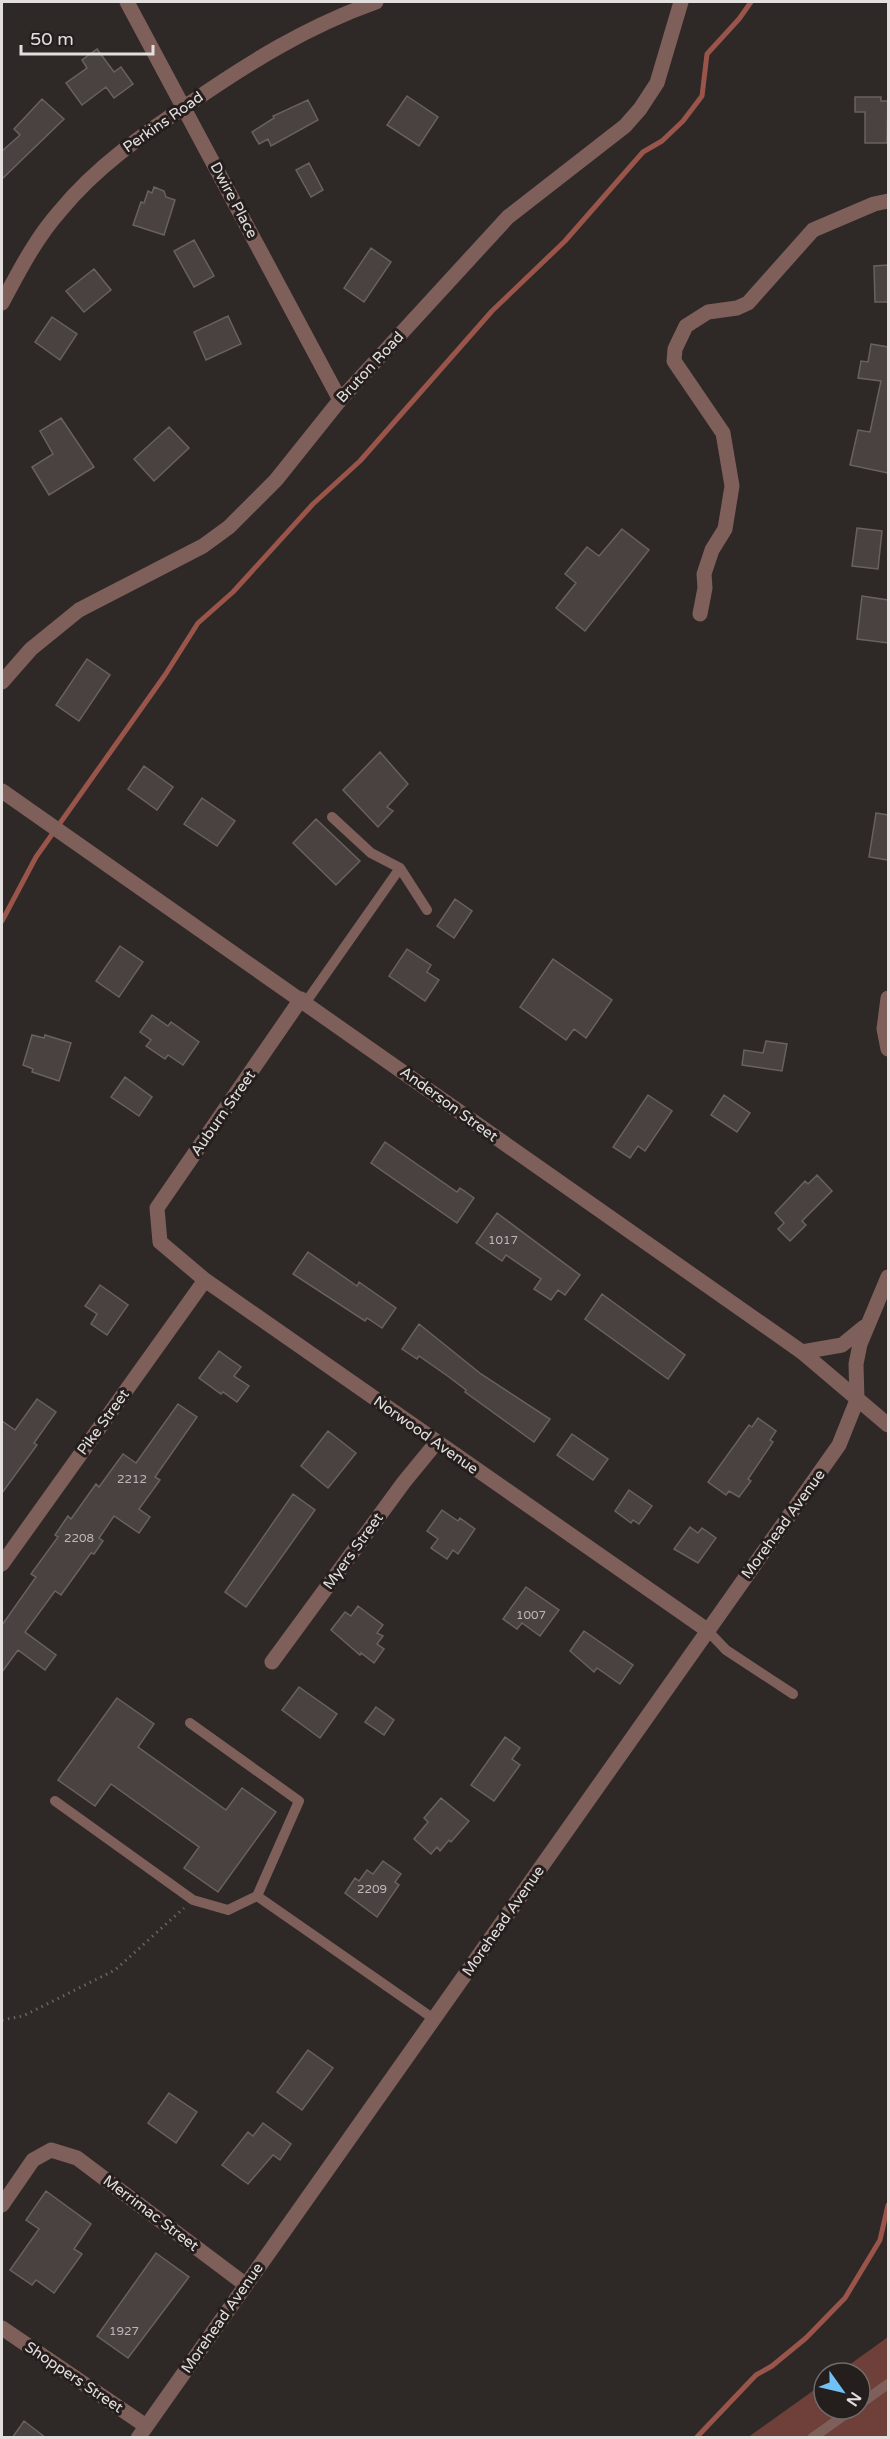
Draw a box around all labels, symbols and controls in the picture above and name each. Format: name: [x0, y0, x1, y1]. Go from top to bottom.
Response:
scale bar: [21, 18, 153, 56]
text: 50 m: [30, 28, 74, 50]
street label: Perkins Road: [119, 88, 207, 156]
street label: Dwire Place: [206, 159, 262, 241]
street label: Bruton Road: [333, 328, 407, 406]
street label: Anderson Street: [397, 1063, 501, 1146]
street label: Auburn Street: [187, 1067, 259, 1159]
house number: 1017: [488, 1233, 518, 1247]
street label: Pike Street: [73, 1385, 133, 1458]
street label: Norwood Avenue: [370, 1392, 482, 1478]
street label: Morehead Avenue: [737, 1466, 829, 1582]
house number: 2212: [117, 1472, 147, 1486]
street label: Myers Street: [319, 1509, 387, 1593]
house number: 2208: [64, 1531, 94, 1545]
house number: 1007: [516, 1608, 546, 1622]
street label: Morehead Avenue: [458, 1862, 548, 1980]
house number: 2209: [357, 1882, 387, 1896]
street label: Merrimac Street: [100, 2171, 203, 2255]
street label: Morehead Avenue: [177, 2259, 267, 2377]
house number: 1927: [109, 2324, 139, 2338]
street label: Shoppers Street: [21, 2338, 127, 2417]
north arrow: [812, 2361, 872, 2421]
text: N: [842, 2388, 865, 2410]

